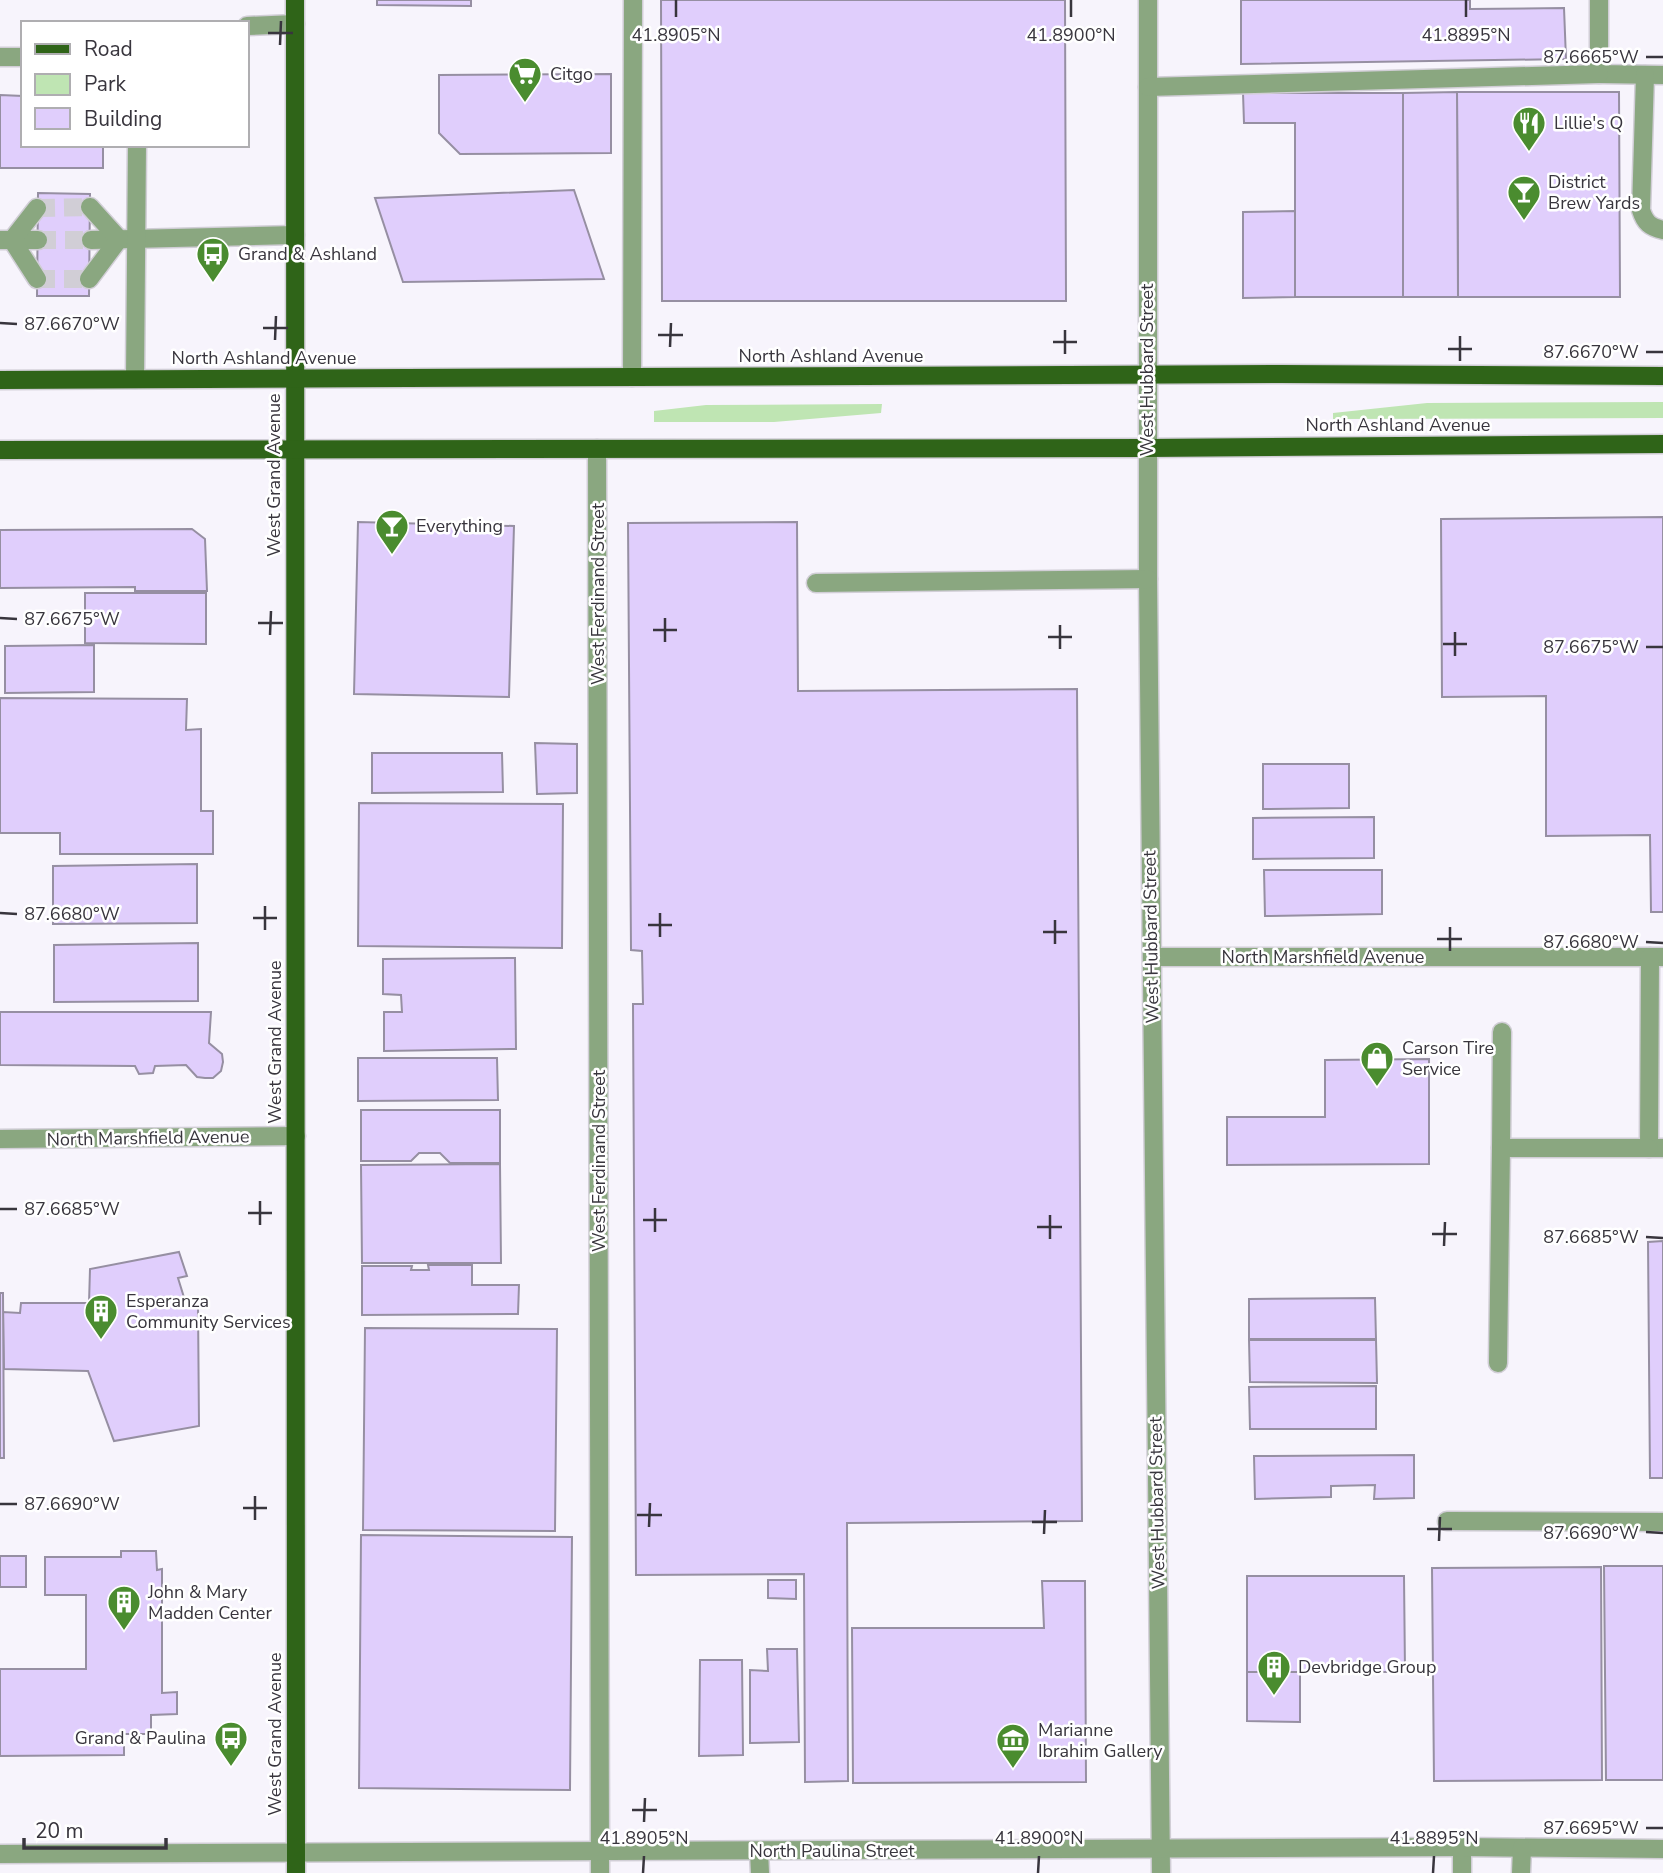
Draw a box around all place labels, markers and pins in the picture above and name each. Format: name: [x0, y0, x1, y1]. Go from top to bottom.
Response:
supermarket icon: Citgo: [506, 55, 544, 104]
place label: Citgo: [550, 62, 593, 86]
restaurant icon: Lillie's Q: [1510, 104, 1548, 153]
place label: Lillie's Q: [1554, 111, 1623, 135]
place label: District Brew Yards: [1548, 170, 1640, 215]
bar icon: District Brew Yards: [1505, 173, 1543, 222]
bus stop icon: Grand & Ashland: [194, 235, 232, 284]
place label: Grand & Ashland: [238, 242, 377, 266]
bar icon: Everything: [373, 507, 411, 556]
place label: Everything: [416, 514, 503, 538]
place label: Carson Tire Service: [1402, 1036, 1494, 1081]
shop icon: Carson Tire Service: [1358, 1039, 1396, 1088]
place label: Esperanza Community Services: [126, 1289, 291, 1334]
building icon: Esperanza Community Services: [82, 1292, 120, 1341]
place label: John & Mary Madden Center: [147, 1580, 272, 1625]
building icon: John & Mary Madden Center: [105, 1583, 143, 1632]
building icon: Devbridge Group: [1255, 1648, 1293, 1697]
place label: Devbridge Group: [1298, 1655, 1436, 1679]
place label: Marianne Ibrahim Gallery: [1038, 1718, 1163, 1763]
bus stop icon: Grand & Paulina: [212, 1719, 250, 1768]
museum icon: Marianne Ibrahim Gallery: [994, 1721, 1032, 1770]
place label: Grand & Paulina: [75, 1726, 206, 1750]

